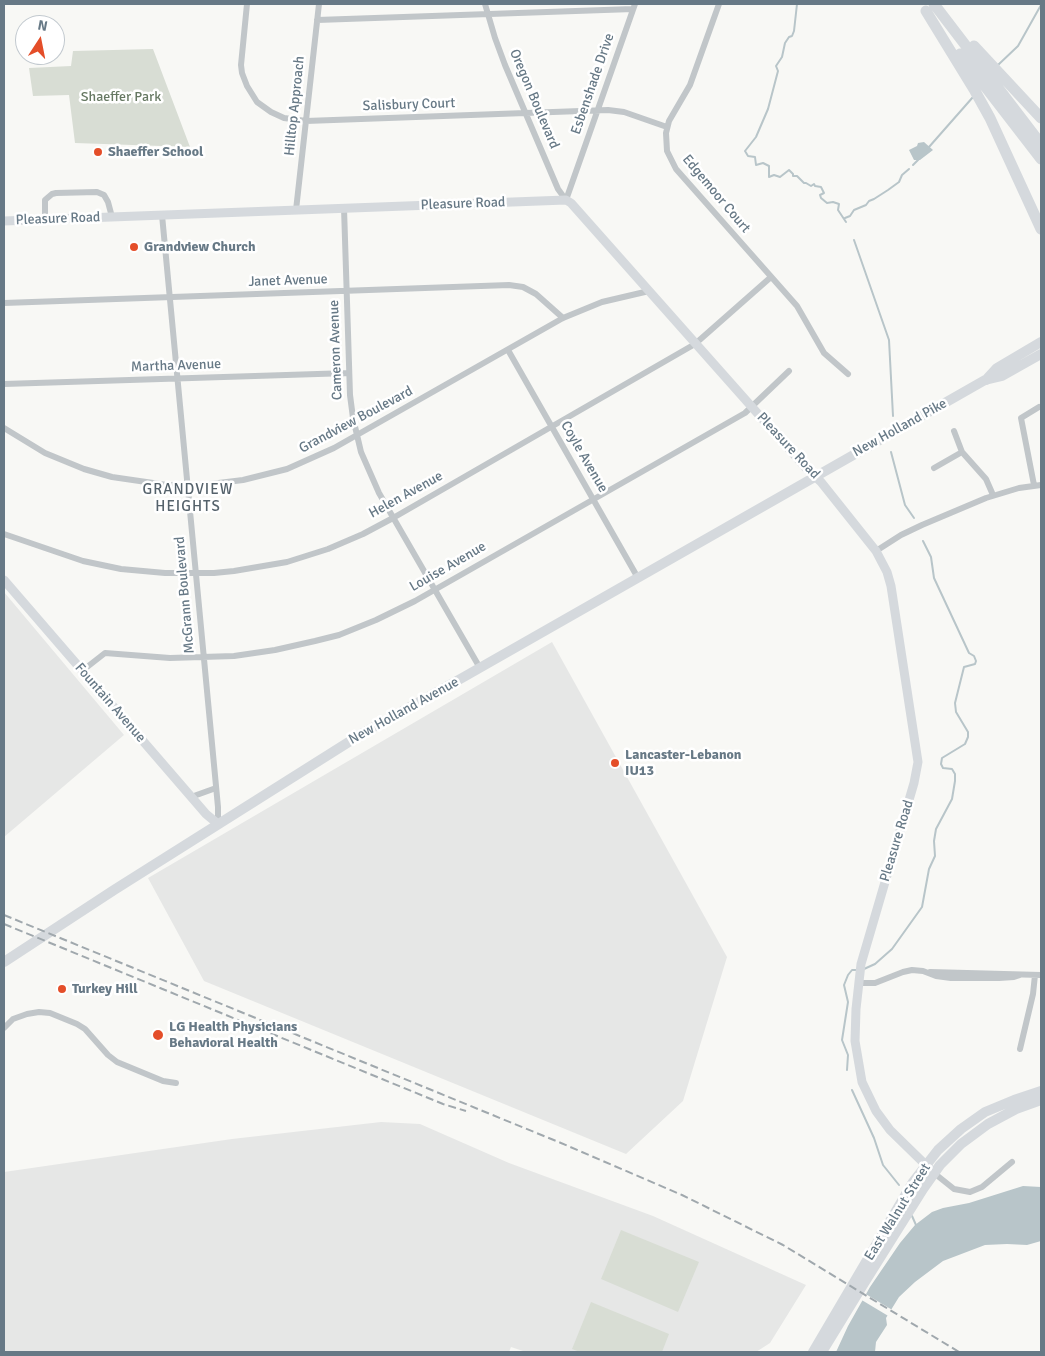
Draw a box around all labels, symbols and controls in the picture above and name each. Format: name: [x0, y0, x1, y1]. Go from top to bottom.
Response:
north arrow: [15, 15, 65, 65]
text: N: [36, 16, 49, 35]
street label: Esbenshade Drive: [568, 31, 618, 137]
street label: Oregon Boulevard: [505, 47, 563, 151]
street label: Hilltop Approach: [281, 55, 309, 157]
park label: Shaeffer Park: [81, 89, 161, 105]
street label: Salisbury Court: [362, 95, 456, 115]
place label: Shaeffer School: [108, 144, 203, 160]
marker: Shaeffer School: [92, 146, 104, 158]
street label: Edgemoor Court: [678, 151, 754, 237]
street label: Pleasure Road: [420, 194, 506, 214]
street label: Pleasure Road: [15, 209, 101, 229]
place label: Grandview Church: [144, 239, 255, 255]
marker: Grandview Church: [128, 241, 140, 253]
street label: Janet Avenue: [248, 271, 328, 291]
street label: Cameron Avenue: [326, 300, 346, 400]
street label: Martha Avenue: [131, 356, 221, 376]
street label: Grandview Boulevard: [296, 383, 416, 457]
street label: New Holland Pike: [850, 395, 950, 461]
street label: Pleasure Road: [753, 409, 823, 483]
street label: Coyle Avenue: [557, 418, 611, 496]
street label: Helen Avenue: [366, 468, 446, 522]
district label: GRANDVIEW HEIGHTS: [141, 481, 235, 516]
street label: McGrann Boulevard: [172, 536, 198, 654]
street label: Louise Avenue: [407, 538, 489, 596]
street label: Fountain Avenue: [71, 660, 149, 746]
street label: New Holland Avenue: [346, 674, 462, 748]
place label: Lancaster-Lebanon IU13: [625, 747, 742, 780]
marker: Lancaster-Lebanon IU13: [609, 757, 621, 769]
street label: Pleasure Road: [877, 798, 917, 884]
place label: Turkey Hill: [72, 981, 138, 997]
marker: Turkey Hill: [56, 983, 68, 995]
place label: LG Health Physicians Behavioral Health: [169, 1019, 297, 1052]
marker: LG Health Physicians Behavioral Health: [151, 1028, 165, 1042]
street label: East Walnut Street: [861, 1160, 935, 1264]

